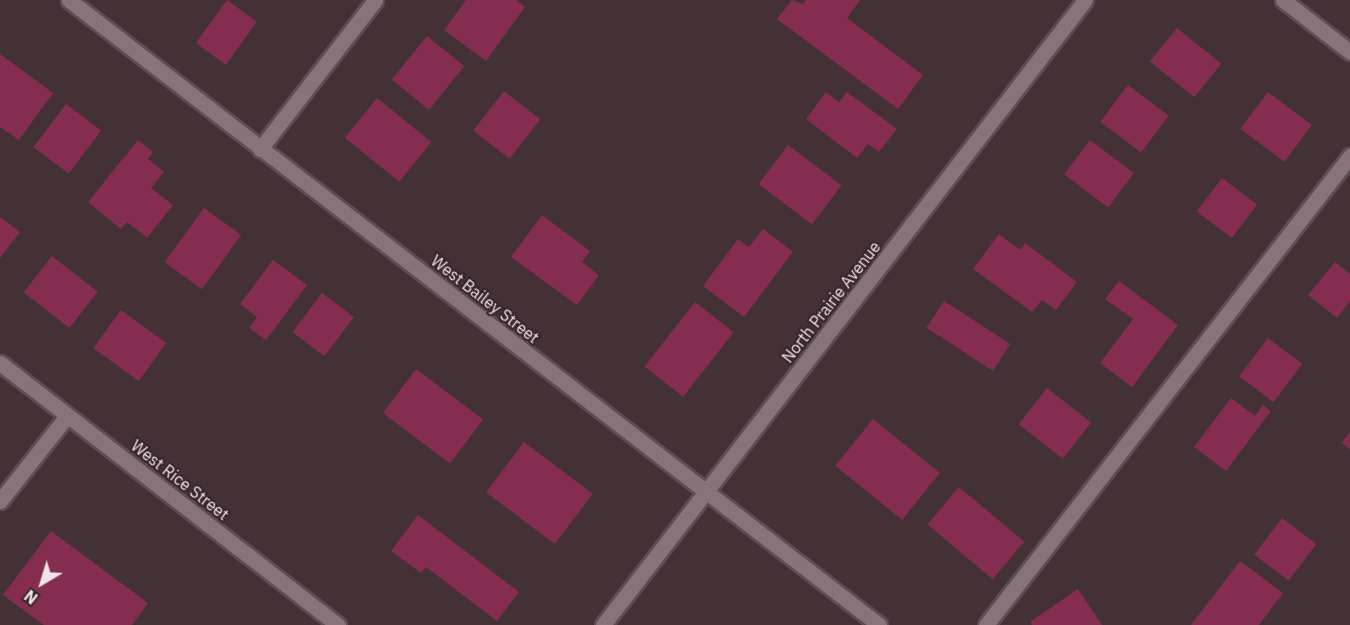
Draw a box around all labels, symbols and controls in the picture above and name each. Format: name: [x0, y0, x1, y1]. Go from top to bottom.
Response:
street label: North Prairie Avenue: [778, 238, 884, 366]
street label: West Bailey Street: [427, 251, 543, 347]
street label: West Rice Street: [127, 436, 233, 524]
north arrow: [12, 553, 72, 613]
text: N: [20, 586, 42, 609]

